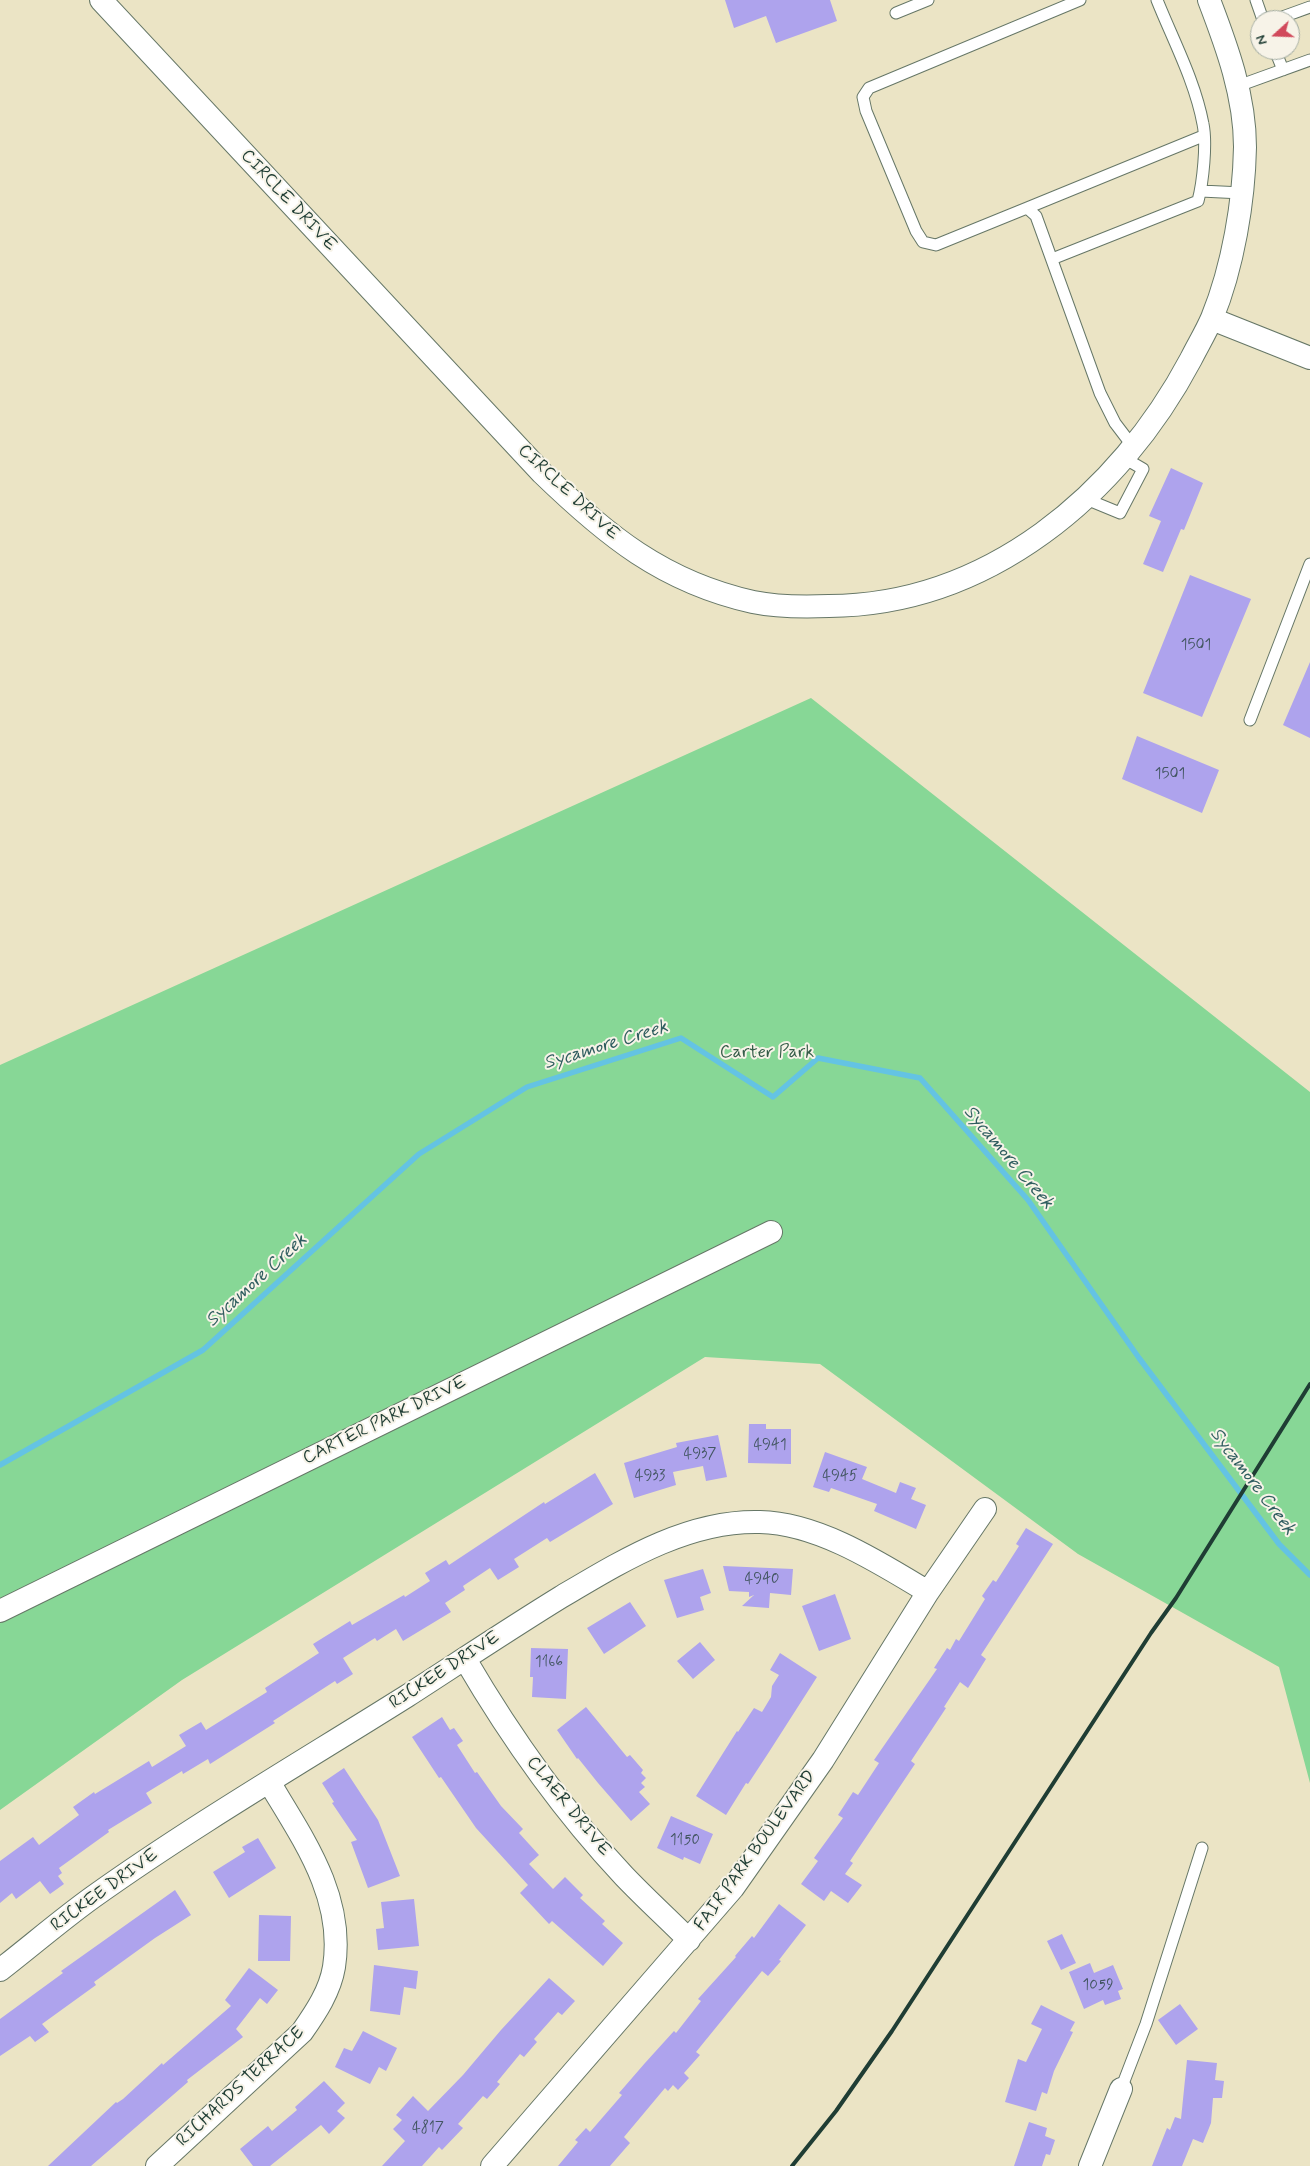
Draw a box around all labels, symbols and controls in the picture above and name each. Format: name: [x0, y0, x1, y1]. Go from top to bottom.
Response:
north arrow: [1250, 10, 1300, 60]
text: N: [1252, 32, 1272, 47]
street label: CIRCLE DRIVE: [235, 146, 341, 256]
street label: CIRCLE DRIVE: [513, 440, 623, 546]
house number: 1501: [1181, 637, 1211, 655]
house number: 1501: [1155, 766, 1185, 784]
water label: Sycamore Creek: [541, 1016, 671, 1076]
park label: Carter Park: [720, 1042, 814, 1064]
water label: Sycamore Creek: [958, 1101, 1058, 1215]
water label: Sycamore Creek: [202, 1230, 312, 1332]
street label: CARTER PARK DRIVE: [300, 1372, 470, 1470]
water label: Sycamore Creek: [1204, 1424, 1300, 1540]
house number: 4941: [753, 1437, 787, 1455]
house number: 4937: [684, 1446, 716, 1464]
house number: 4933: [635, 1468, 665, 1486]
house number: 4945: [822, 1468, 858, 1486]
house number: 4940: [745, 1571, 779, 1589]
street label: RICKEE DRIVE: [386, 1627, 504, 1715]
house number: 1166: [535, 1654, 563, 1672]
street label: CLAER DRIVE: [521, 1753, 615, 1861]
street label: FAIR PARK BOULEVARD: [690, 1766, 822, 1936]
house number: 1150: [670, 1832, 700, 1850]
street label: RICKEE DRIVE: [47, 1845, 163, 1937]
house number: 1059: [1083, 1977, 1113, 1995]
street label: RICHARDS TERRACE: [173, 2022, 309, 2152]
house number: 4817: [412, 2120, 444, 2138]

